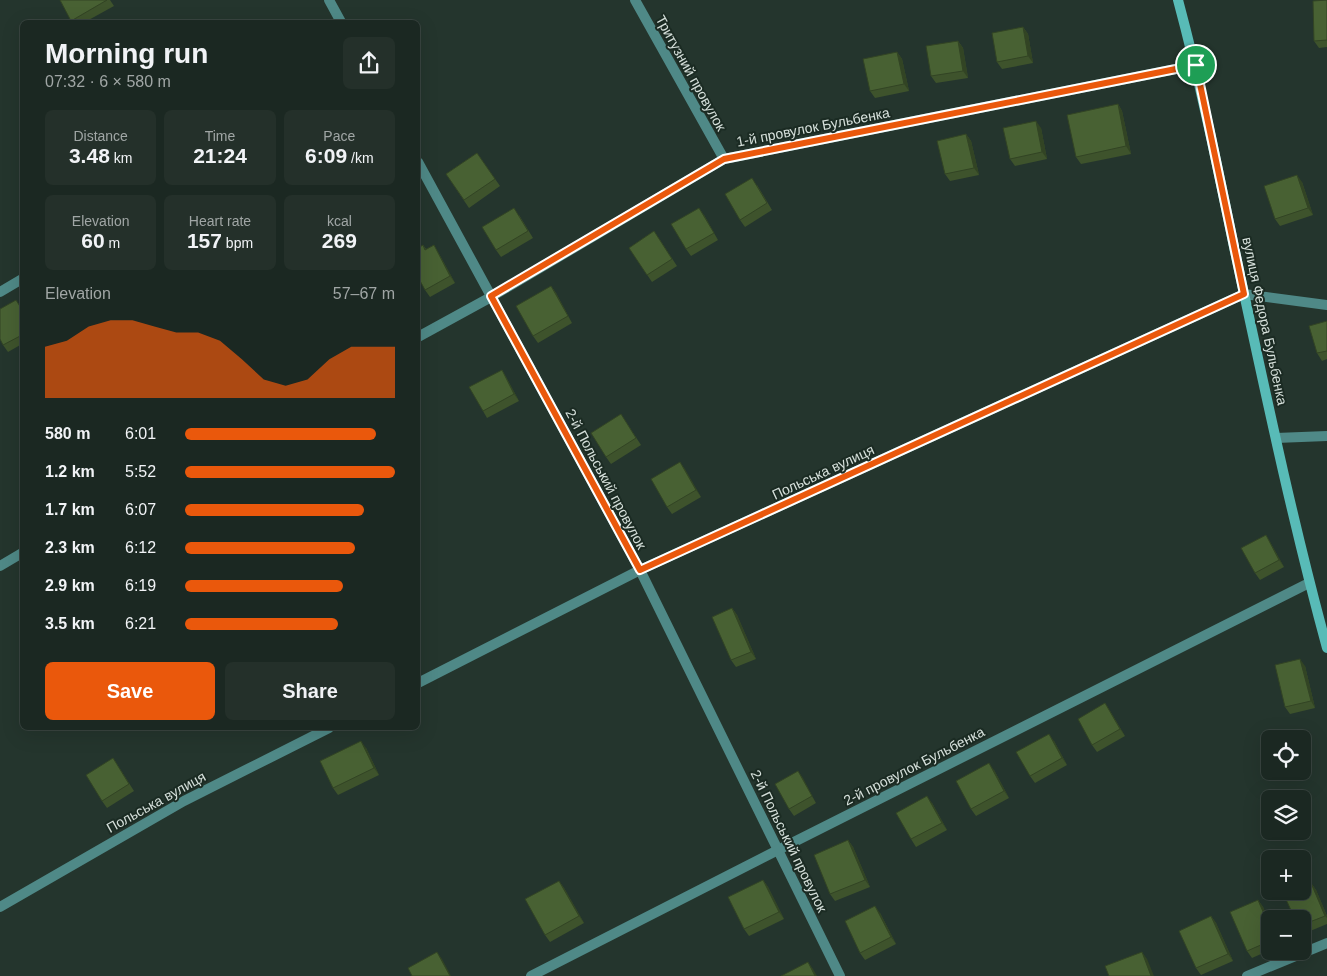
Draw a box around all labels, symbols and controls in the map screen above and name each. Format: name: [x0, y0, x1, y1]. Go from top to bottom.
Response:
street label: Тритузний провулок: [653, 12, 730, 134]
button: share: [343, 37, 395, 89]
text: Morning run: [45, 38, 208, 69]
pin: [1175, 44, 1217, 86]
icon: arrive: [1182, 51, 1210, 79]
text: 07:32 · 6 × 580 m: [45, 73, 171, 90]
street label: 1-й провулок Бульбенка: [735, 104, 891, 150]
text: Distance: [73, 128, 128, 144]
text: Time: [205, 128, 235, 144]
text: Pace: [323, 128, 355, 144]
text: 3.48: [69, 144, 110, 167]
text: 21:24: [193, 144, 247, 167]
text: 6:09: [305, 144, 347, 167]
text: km: [110, 150, 132, 166]
text: /km: [347, 150, 374, 166]
text: Elevation: [72, 213, 129, 229]
text: Heart rate: [189, 213, 251, 229]
text: kcal: [327, 213, 352, 229]
text: 60: [81, 229, 105, 252]
text: 157: [187, 229, 222, 252]
text: 269: [322, 229, 357, 252]
text: m: [105, 235, 120, 251]
text: bpm: [222, 235, 253, 251]
street label: вулиця Федора Бульбенка: [1239, 235, 1291, 407]
text: Elevation: [45, 285, 111, 302]
text: 57–67 m: [333, 285, 395, 302]
street label: 2-й Польський провулок: [562, 406, 650, 553]
text: 580 m: [45, 425, 90, 442]
text: 6:01: [125, 425, 156, 442]
street label: Польська вулиця: [769, 441, 877, 503]
text: 1.2 km: [45, 463, 95, 480]
text: 5:52: [125, 463, 156, 480]
text: 1.7 km: [45, 501, 95, 518]
text: 6:07: [125, 501, 156, 518]
text: 2.3 km: [45, 539, 95, 556]
text: 6:12: [125, 539, 156, 556]
text: 2.9 km: [45, 577, 95, 594]
text: 6:19: [125, 577, 156, 594]
text: 3.5 km: [45, 615, 95, 632]
text: 6:21: [125, 615, 156, 632]
button: Save: [45, 662, 215, 720]
button: Share: [225, 662, 395, 720]
street label: 2-й провулок Бульбенка: [841, 723, 987, 809]
map controls: [1261, 730, 1311, 960]
button: locate: [1261, 730, 1311, 780]
street label: 2-й Польський провулок: [748, 767, 831, 916]
street label: Польська вулиця: [104, 768, 208, 836]
button: layers: [1261, 790, 1311, 840]
button: +: [1261, 850, 1311, 900]
button: −: [1261, 910, 1311, 960]

